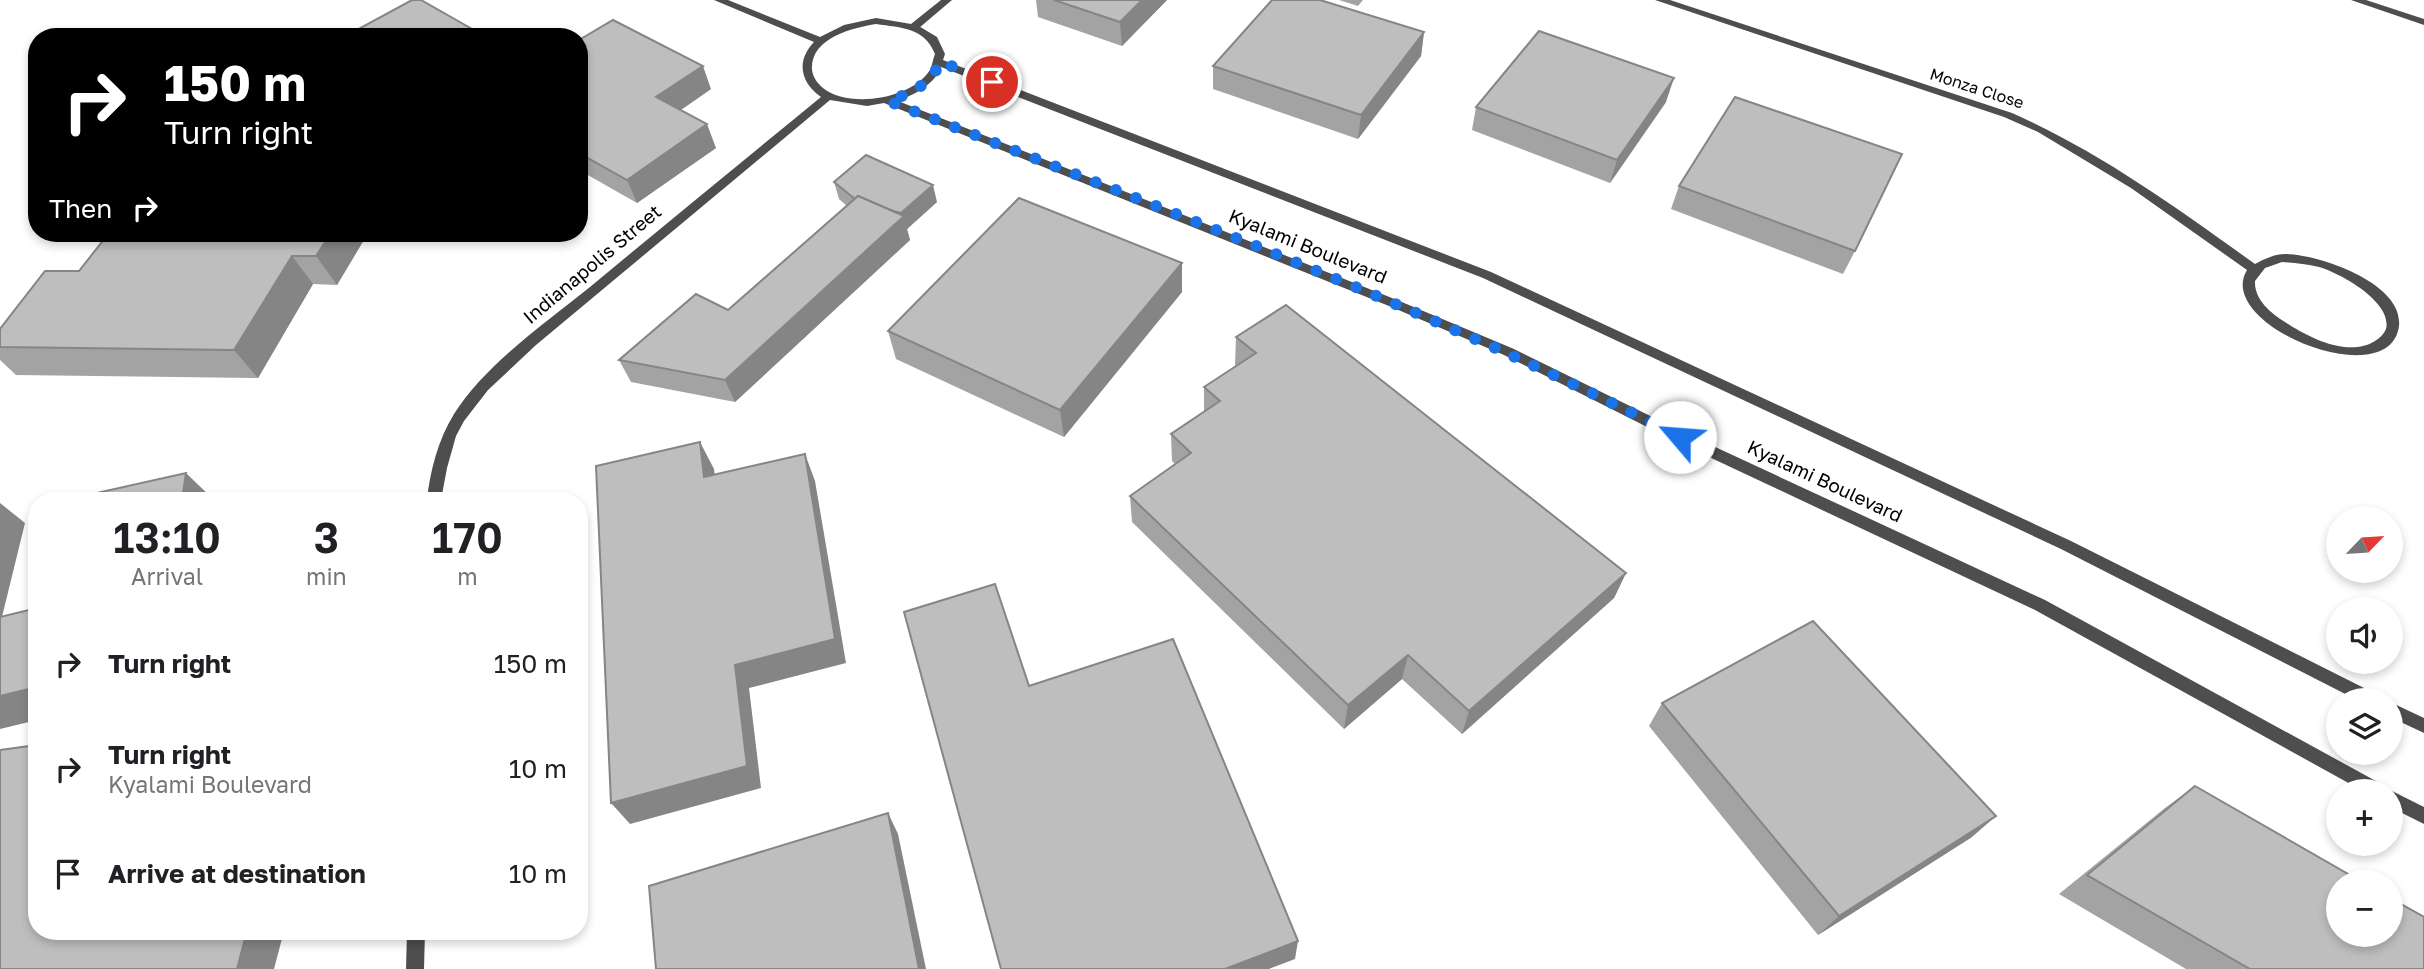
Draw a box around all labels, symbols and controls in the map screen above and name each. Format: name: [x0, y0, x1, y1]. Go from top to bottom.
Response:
pin: [962, 52, 1022, 112]
text: 150 m: [164, 53, 306, 112]
icon: right: [49, 56, 140, 147]
icon: arrive: [973, 63, 1011, 101]
street label: Monza Close: [1927, 63, 2027, 113]
text: Turn right: [164, 113, 313, 151]
icon: right: [126, 189, 164, 227]
text: Then: [49, 193, 112, 224]
street label: Indianapolis Street: [518, 199, 665, 328]
street label: Kyalami Boulevard: [1226, 203, 1391, 288]
position arrow: [1643, 400, 1717, 474]
street label: Kyalami Boulevard: [1744, 435, 1906, 527]
north arrow: [2326, 506, 2403, 583]
map controls: [2326, 506, 2403, 947]
text: 13:10: [113, 512, 221, 562]
text: 3: [314, 512, 339, 562]
text: 170: [432, 512, 503, 562]
text: Arrival: [131, 562, 203, 590]
text: min: [306, 562, 347, 590]
text: m: [457, 562, 478, 590]
button: sound: [2326, 597, 2403, 674]
icon: right: [49, 645, 87, 683]
text: Turn right: [108, 648, 231, 679]
text: 150 m: [494, 648, 567, 679]
button: layers: [2326, 688, 2403, 765]
text: Turn right: [108, 739, 231, 770]
icon: right: [49, 750, 87, 788]
text: 10 m: [509, 753, 567, 784]
text: Kyalami Boulevard: [108, 770, 312, 798]
button: +: [2326, 779, 2403, 856]
icon: arrive: [49, 855, 87, 893]
text: Arrive at destination: [108, 858, 366, 889]
text: 10 m: [509, 858, 567, 889]
button: −: [2326, 870, 2403, 947]

